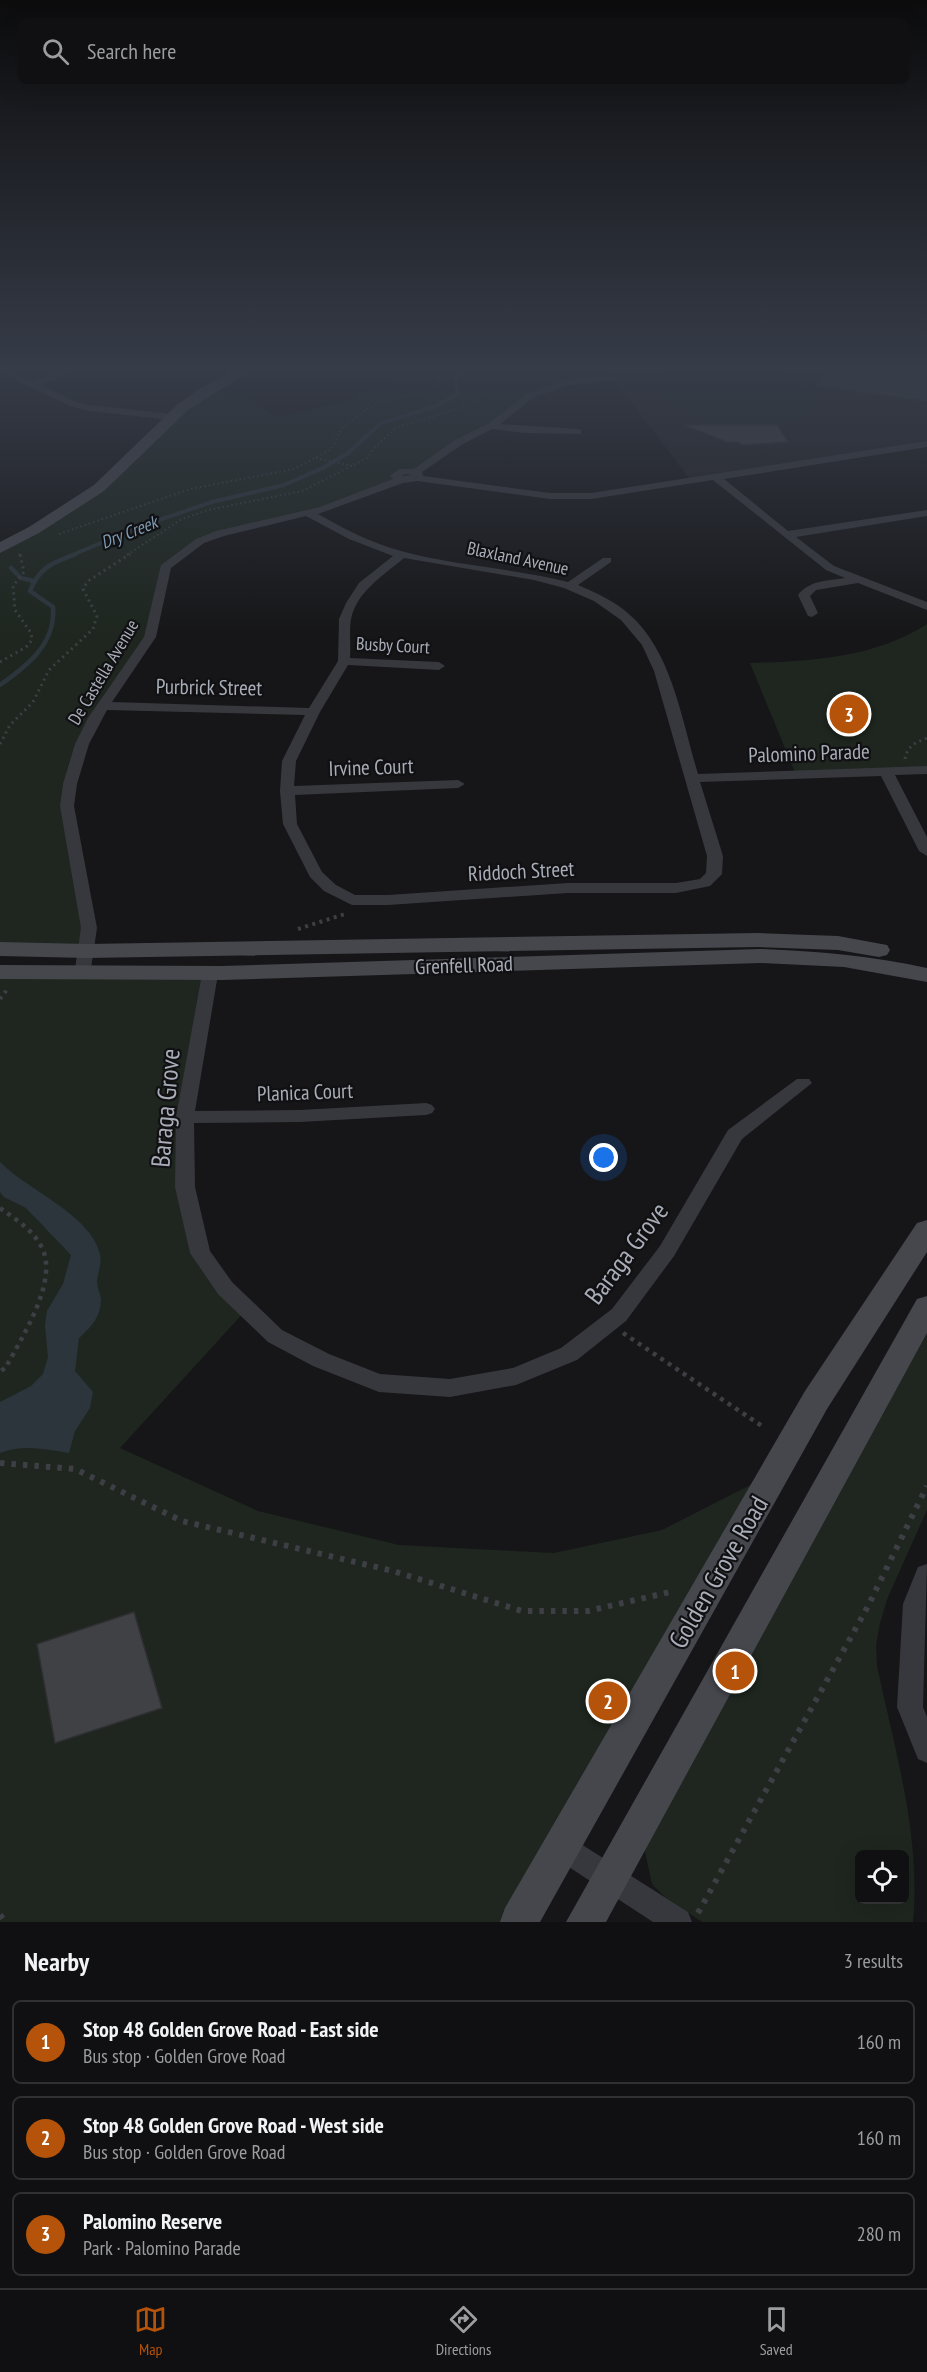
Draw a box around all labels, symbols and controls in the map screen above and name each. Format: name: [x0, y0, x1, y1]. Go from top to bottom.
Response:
search box: [18, 18, 909, 84]
icon: search: [39, 35, 72, 68]
text: Search here: [87, 37, 176, 65]
water label: Dry Creek: [97, 510, 163, 554]
street label: Blaxland Avenue: [465, 536, 571, 580]
street label: De Castella Avenue: [63, 615, 143, 729]
street label: Busby Court: [356, 632, 430, 658]
street label: Purbrick Street: [156, 673, 263, 701]
pin: 3: [830, 692, 868, 736]
street label: Palomino Parade: [748, 737, 870, 769]
street label: Irvine Court: [328, 752, 414, 782]
street label: Riddoch Street: [467, 855, 575, 887]
street label: Grenfell Road: [415, 950, 513, 980]
street label: Baraga Grove: [143, 1047, 187, 1169]
street label: Planica Court: [256, 1077, 354, 1107]
your location: [589, 1143, 618, 1172]
street label: Baraga Grove: [577, 1196, 675, 1310]
street label: Golden Grove Road: [661, 1490, 775, 1654]
pin: 1: [716, 1648, 754, 1694]
pin: 2: [588, 1678, 628, 1724]
map controls: [855, 1850, 909, 1904]
button: locate: [855, 1850, 909, 1904]
text: Nearby: [24, 1945, 89, 1978]
text: 3 results: [844, 1948, 903, 1974]
text: Stop 48 Golden Grove Road - East side: [83, 2015, 379, 2043]
text: 1: [41, 2029, 50, 2055]
text: 160 m: [857, 2029, 901, 2055]
text: Bus stop · Golden Grove Road: [83, 2043, 286, 2069]
text: Stop 48 Golden Grove Road - West side: [83, 2111, 384, 2139]
text: 2: [41, 2125, 50, 2151]
text: 160 m: [857, 2125, 901, 2151]
text: Bus stop · Golden Grove Road: [83, 2139, 286, 2165]
text: Palomino Reserve: [83, 2207, 222, 2235]
text: 3: [41, 2221, 50, 2247]
text: 280 m: [857, 2221, 901, 2247]
text: Park · Palomino Parade: [83, 2235, 241, 2261]
tab: Map: [134, 2303, 167, 2359]
tab: Directions: [436, 2303, 491, 2359]
tab: Saved: [760, 2303, 793, 2359]

